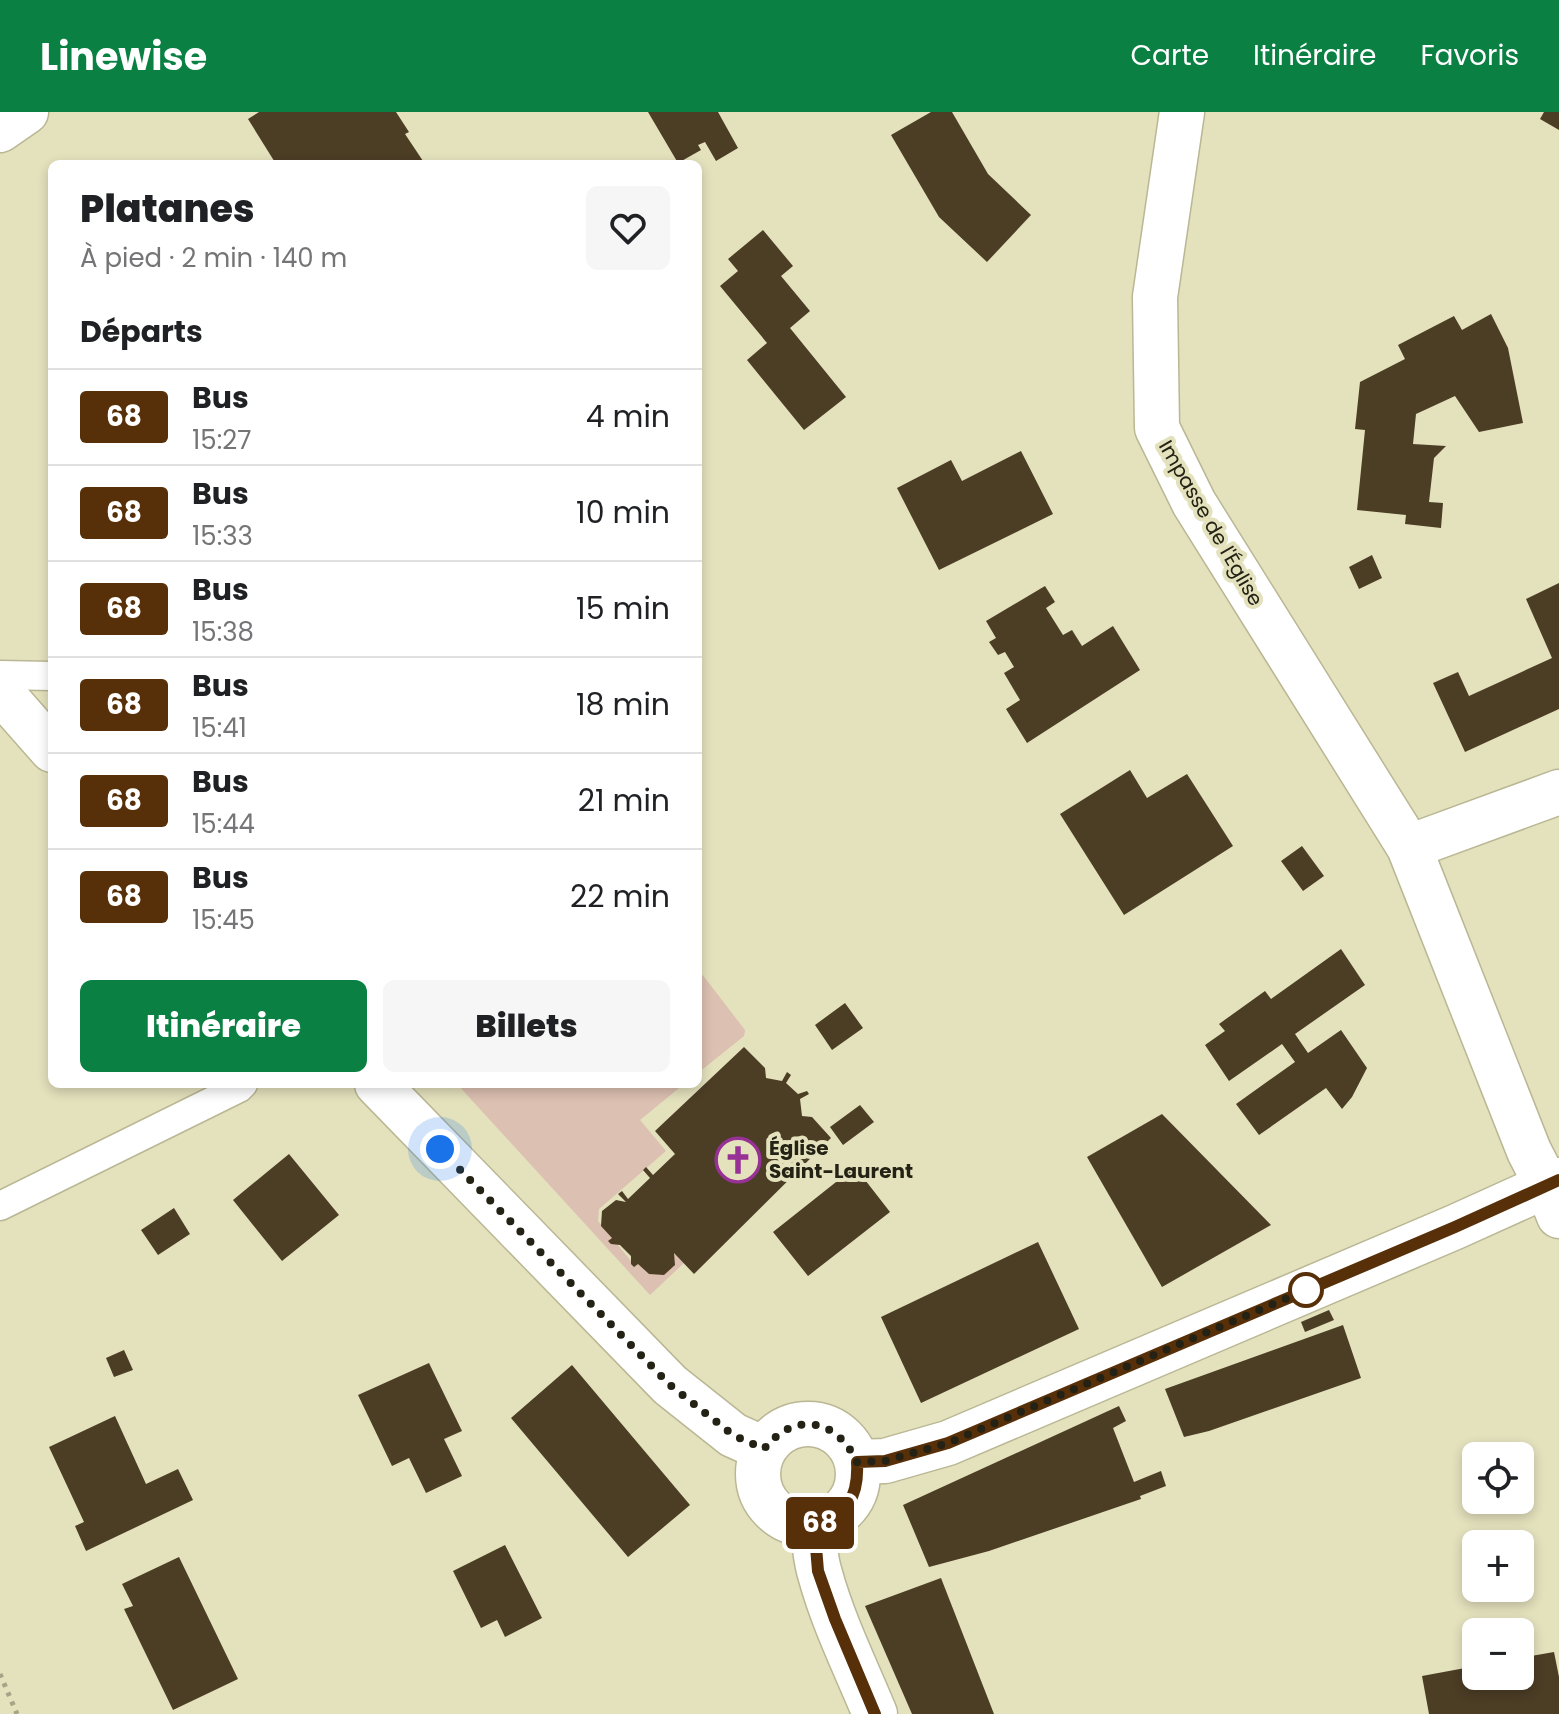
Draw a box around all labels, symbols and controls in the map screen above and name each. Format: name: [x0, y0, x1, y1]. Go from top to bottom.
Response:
text: Linewise: [40, 30, 207, 83]
text: Carte: [1131, 36, 1209, 75]
text: Itinéraire: [1253, 36, 1376, 75]
text: Favoris: [1420, 36, 1519, 75]
text: Platanes: [80, 182, 255, 235]
button: heart: [586, 186, 670, 270]
text: À pied · 2 min · 140 m: [80, 240, 347, 276]
text: Départs: [80, 310, 203, 353]
text: Bus: [192, 376, 249, 419]
text: 4 min: [586, 395, 670, 438]
text: 68: [106, 397, 142, 436]
text: 15:27: [192, 422, 251, 458]
street label: Impasse de l'Église: [1152, 435, 1270, 611]
text: Bus: [192, 472, 249, 515]
text: 10 min: [576, 491, 670, 534]
text: 68: [106, 493, 142, 532]
text: 15:33: [192, 518, 253, 554]
text: Bus: [192, 568, 249, 611]
text: 15 min: [576, 587, 670, 630]
text: 68: [106, 589, 142, 628]
text: 15:38: [192, 614, 254, 650]
text: Bus: [192, 664, 249, 707]
text: 18 min: [576, 683, 670, 726]
text: 68: [106, 685, 142, 724]
text: 15:41: [192, 710, 247, 746]
text: Bus: [192, 760, 249, 803]
text: 21 min: [578, 779, 670, 822]
text: 68: [106, 781, 142, 820]
text: 15:44: [192, 806, 255, 842]
text: Bus: [192, 856, 249, 899]
text: 22 min: [570, 875, 670, 918]
text: 68: [106, 877, 142, 916]
text: 15:45: [192, 902, 255, 938]
button: Itinéraire: [80, 980, 367, 1072]
button: Billets: [383, 980, 670, 1072]
your location: [420, 1129, 460, 1169]
place label: Église Saint-Laurent: [769, 1134, 913, 1185]
church icon: Église Saint-Laurent: [714, 1136, 762, 1184]
unlabelled marker: [1289, 1273, 1323, 1307]
map controls: [1462, 1442, 1534, 1690]
button: locate: [1462, 1442, 1534, 1514]
line badge: 68: [784, 1497, 856, 1549]
text: 68: [802, 1503, 838, 1542]
button: +: [1462, 1530, 1534, 1602]
button: −: [1462, 1618, 1534, 1690]

